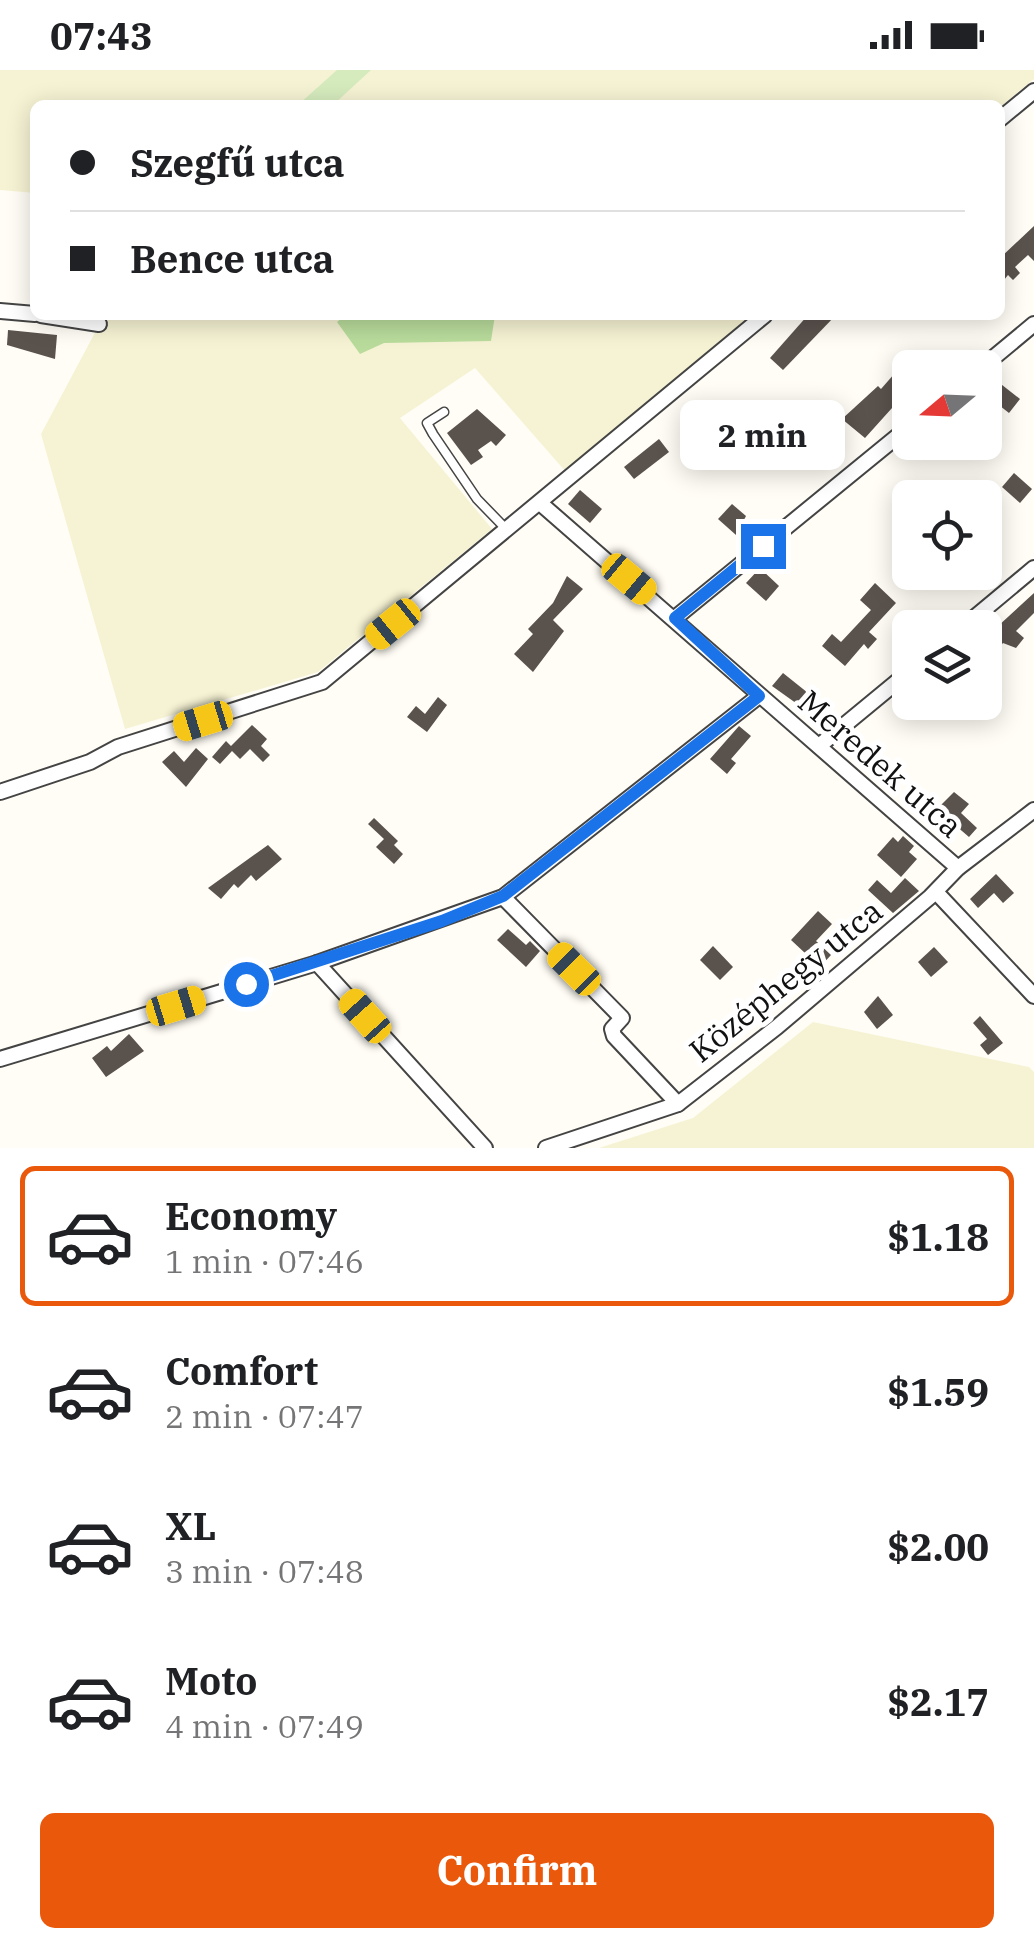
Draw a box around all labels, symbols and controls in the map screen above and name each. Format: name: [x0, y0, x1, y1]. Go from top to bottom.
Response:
text: 07:43: [50, 11, 153, 60]
text: Szegfű utca: [130, 138, 345, 187]
text: Bence utca: [130, 234, 335, 283]
north arrow: [892, 350, 1002, 460]
map controls: [892, 350, 1002, 720]
callout: 2 min: [680, 401, 846, 471]
text: 2 min: [718, 414, 807, 456]
button: locate: [892, 480, 1002, 590]
route end: [741, 524, 786, 569]
car: [596, 548, 662, 610]
car: [360, 593, 426, 655]
button: layers: [892, 610, 1002, 720]
street label: Meredek utca: [790, 680, 972, 846]
car: [170, 698, 236, 744]
street label: Középhegy utca: [680, 889, 891, 1071]
car: [542, 937, 606, 1001]
route start: [224, 962, 269, 1007]
car: [143, 983, 209, 1029]
car: [334, 984, 396, 1048]
icon: car: [45, 1191, 135, 1281]
text: Economy: [165, 1191, 337, 1240]
text: $1.18: [887, 1212, 989, 1261]
text: 1 min · 07:46: [165, 1240, 364, 1282]
icon: car: [45, 1346, 135, 1436]
text: Comfort: [165, 1346, 318, 1395]
text: $1.59: [887, 1367, 989, 1416]
text: 2 min · 07:47: [165, 1395, 364, 1437]
icon: car: [45, 1501, 135, 1591]
text: XL: [165, 1501, 216, 1550]
text: $2.00: [887, 1522, 989, 1571]
text: 3 min · 07:48: [165, 1550, 364, 1592]
icon: car: [45, 1656, 135, 1746]
text: Moto: [165, 1656, 257, 1705]
text: $2.17: [887, 1677, 989, 1726]
text: 4 min · 07:49: [165, 1705, 364, 1747]
button: Confirm: [40, 1813, 994, 1928]

